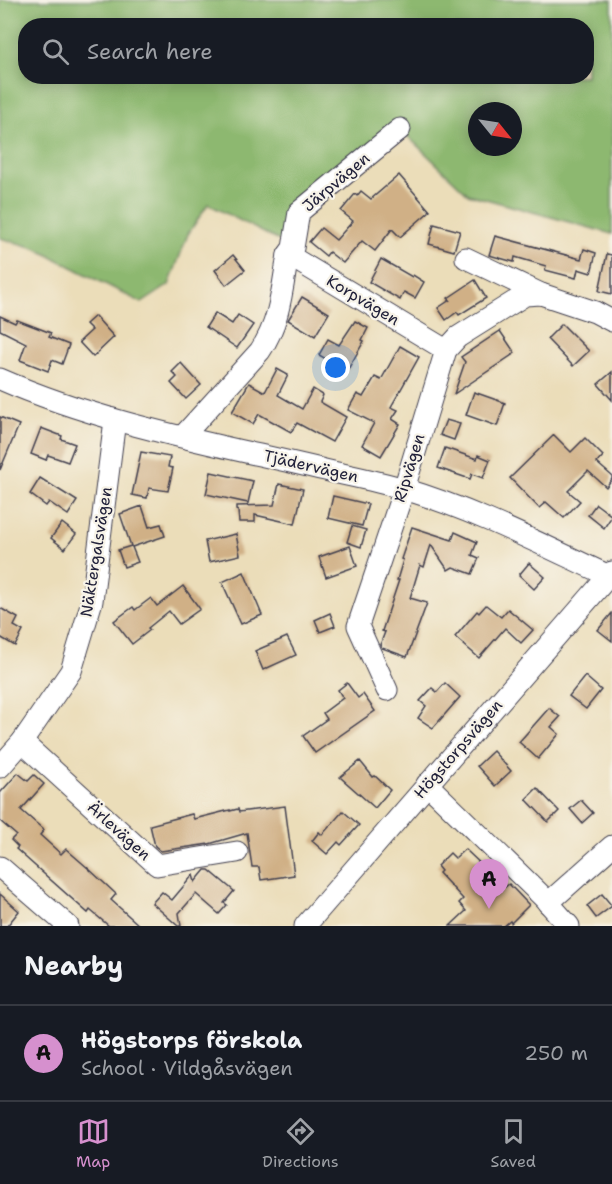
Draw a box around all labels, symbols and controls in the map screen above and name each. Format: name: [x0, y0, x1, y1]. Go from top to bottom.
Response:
search box: [18, 18, 594, 84]
icon: search: [39, 35, 72, 68]
text: Search here: [87, 37, 213, 66]
north arrow: [468, 102, 522, 156]
street label: Järpvägen: [298, 148, 374, 216]
street label: Korpvägen: [323, 270, 403, 330]
your location: [321, 353, 350, 382]
street label: Ripvägen: [389, 431, 429, 505]
street label: Tjädervägen: [262, 445, 361, 487]
street label: Näktergalsvägen: [75, 485, 117, 619]
street label: Högstorpsvägen: [409, 695, 507, 803]
street label: Ärlevägen: [83, 797, 155, 865]
pin: A: [470, 860, 508, 909]
text: Nearby: [24, 948, 123, 983]
text: Högstorps förskola: [81, 1026, 302, 1055]
text: A: [36, 1040, 51, 1066]
text: 250 m: [524, 1040, 588, 1066]
text: School · Vildgåsvägen: [81, 1055, 293, 1081]
tab: Map: [76, 1115, 110, 1172]
tab: Directions: [262, 1115, 339, 1172]
tab: Saved: [491, 1115, 536, 1172]

